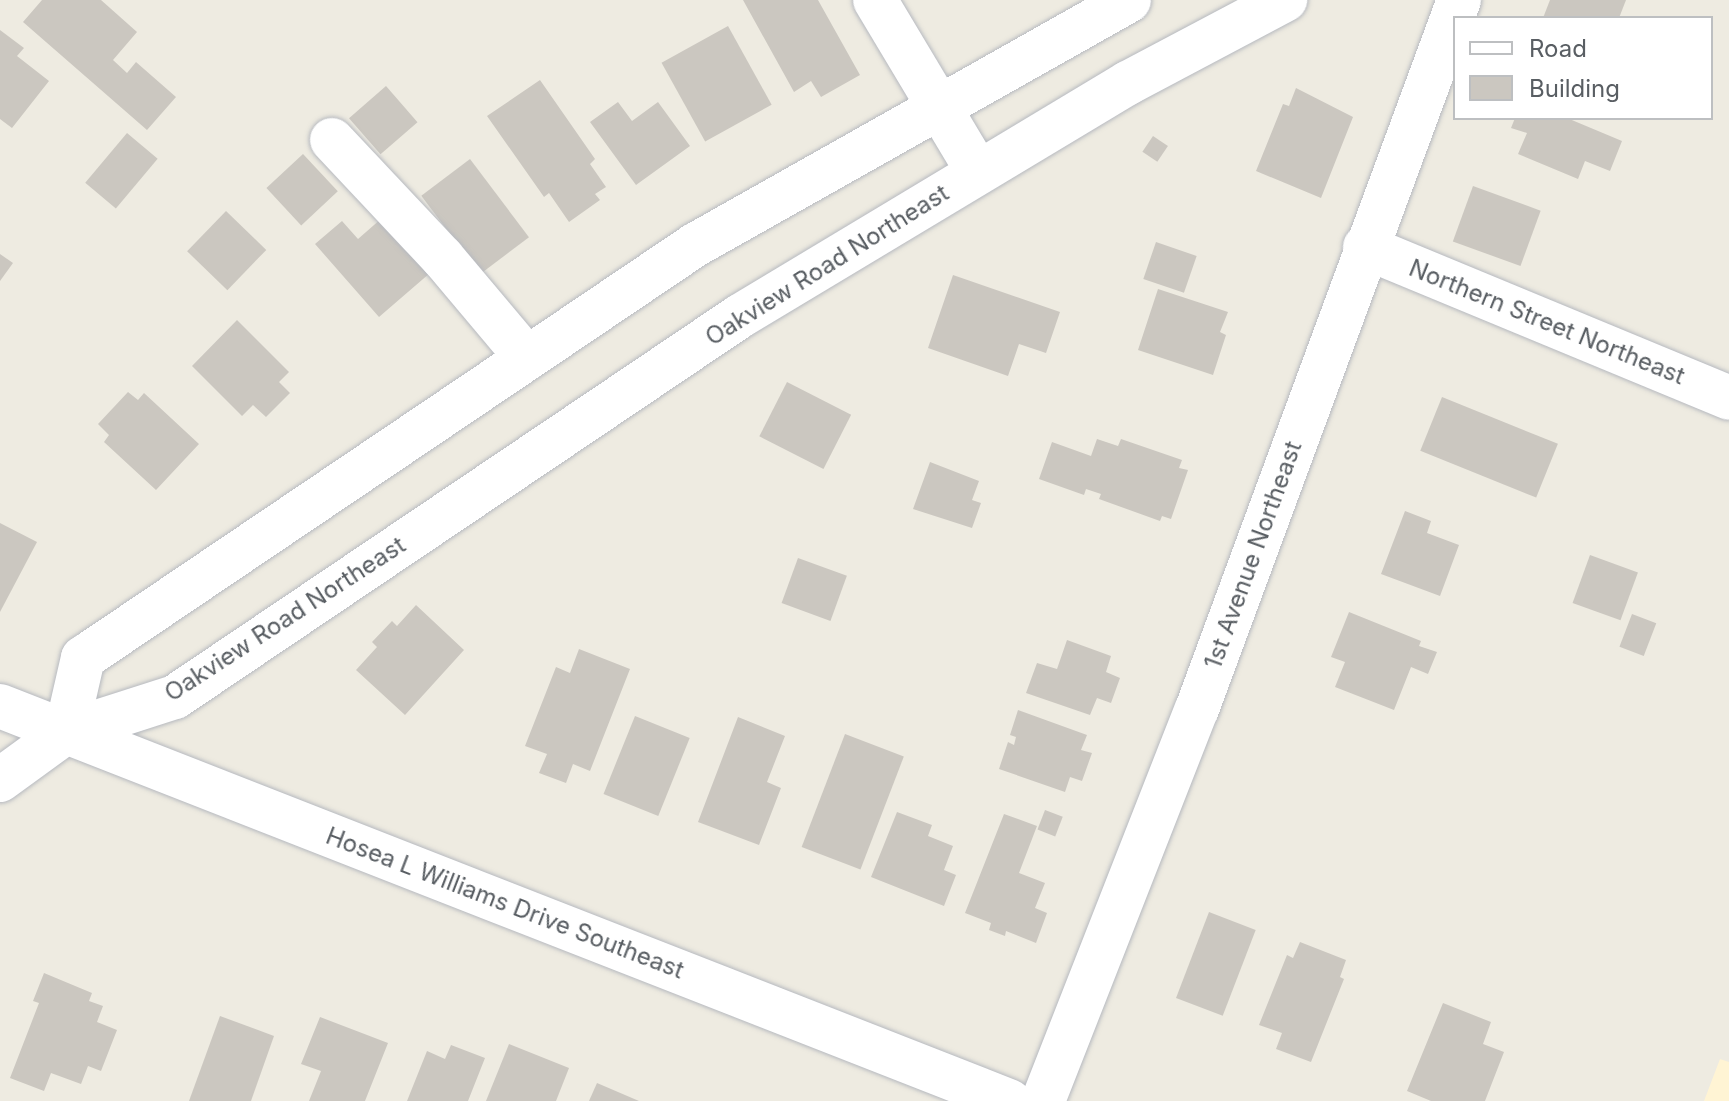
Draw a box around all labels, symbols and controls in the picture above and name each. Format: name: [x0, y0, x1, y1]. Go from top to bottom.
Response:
legend: [1453, 16, 1713, 120]
text: Road: [1529, 34, 1587, 63]
text: Building: [1529, 74, 1620, 103]
street label: Oakview Road Northeast: [700, 178, 954, 352]
street label: Northern Street Northeast: [1405, 253, 1689, 391]
street label: 1st Avenue Northeast: [1198, 437, 1308, 673]
street label: Oakview Road Northeast: [159, 530, 411, 708]
street label: Hosea L Williams Drive Southeast: [322, 821, 688, 985]

